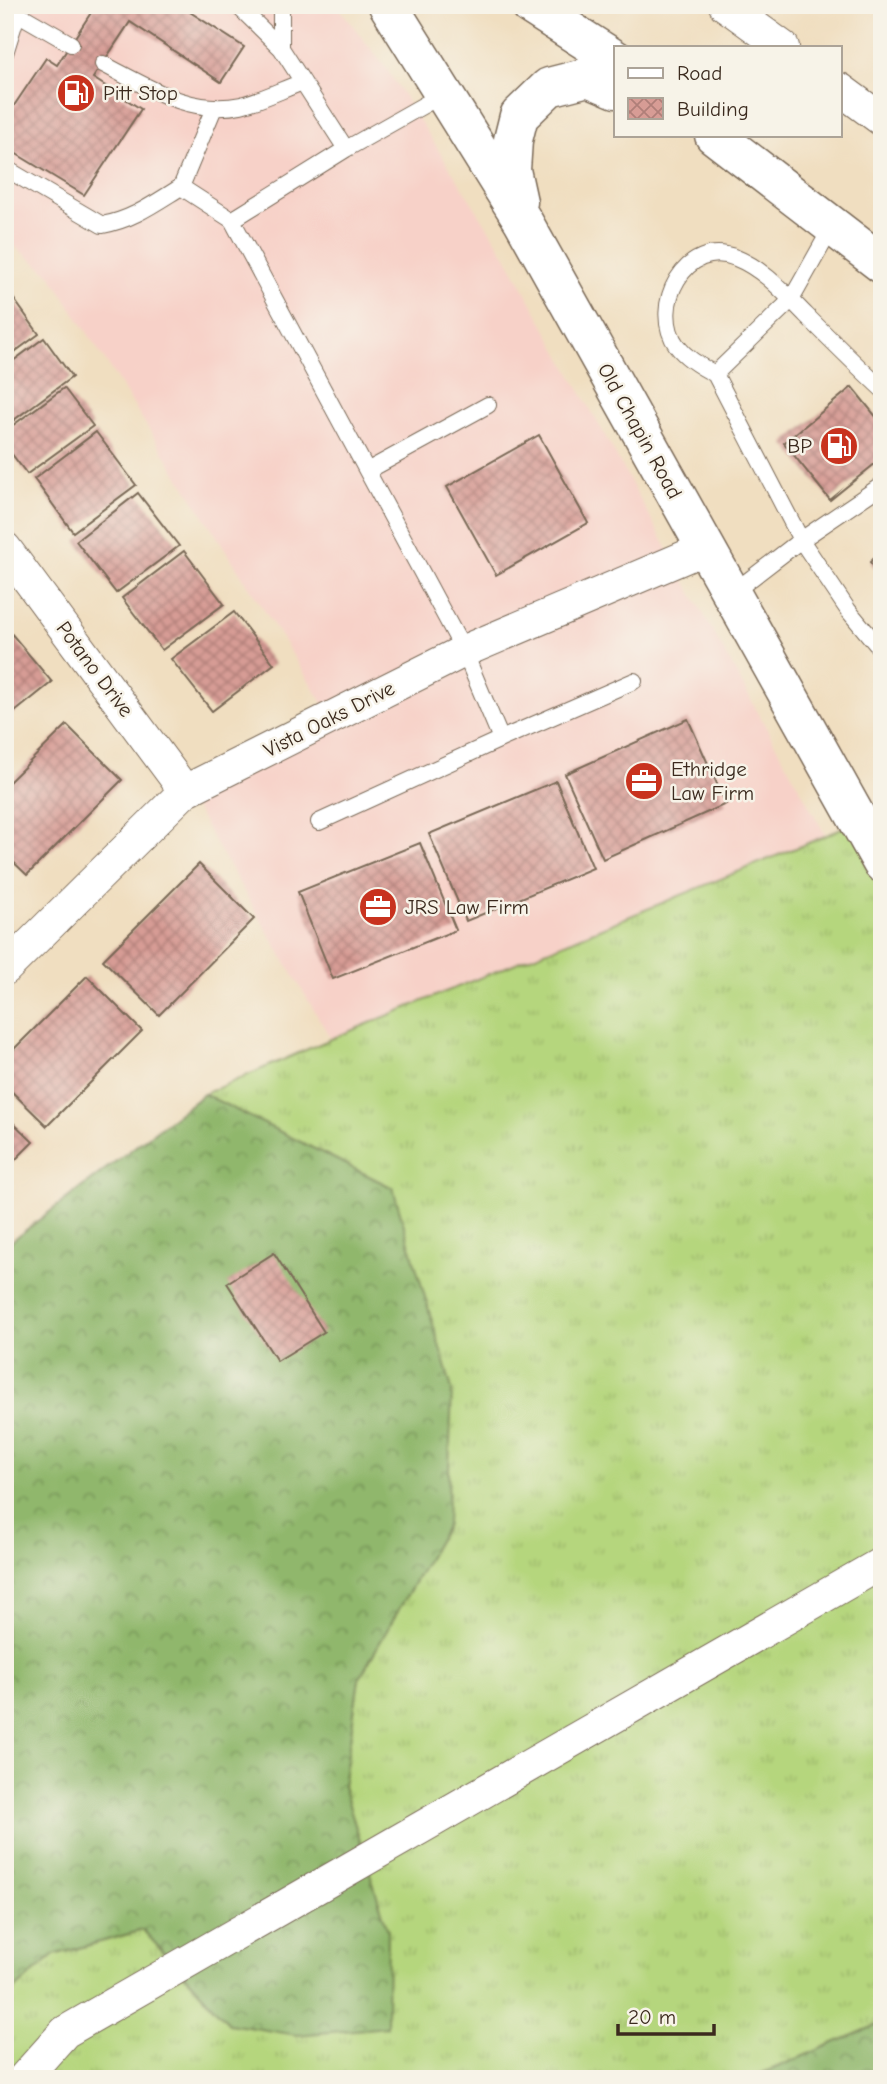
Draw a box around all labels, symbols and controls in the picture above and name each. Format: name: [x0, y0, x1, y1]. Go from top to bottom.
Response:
legend: [614, 46, 842, 136]
text: Road: [677, 61, 722, 85]
fuel station icon: Pitt Stop: [55, 72, 97, 114]
place label: Pitt Stop: [103, 81, 178, 105]
text: Building: [677, 97, 749, 121]
street label: Old Chapin Road: [593, 359, 687, 503]
fuel station icon: BP: [818, 425, 860, 467]
place label: BP: [787, 434, 812, 458]
street label: Potano Drive: [51, 617, 139, 721]
street label: Vista Oaks Drive: [260, 676, 398, 762]
place label: Ethridge Law Firm: [671, 757, 754, 805]
office icon: Ethridge Law Firm: [623, 760, 665, 802]
office icon: JRS Law Firm: [357, 886, 399, 928]
place label: JRS Law Firm: [405, 895, 529, 919]
scale bar: [618, 1993, 714, 2037]
text: 20 m: [628, 2005, 676, 2029]

